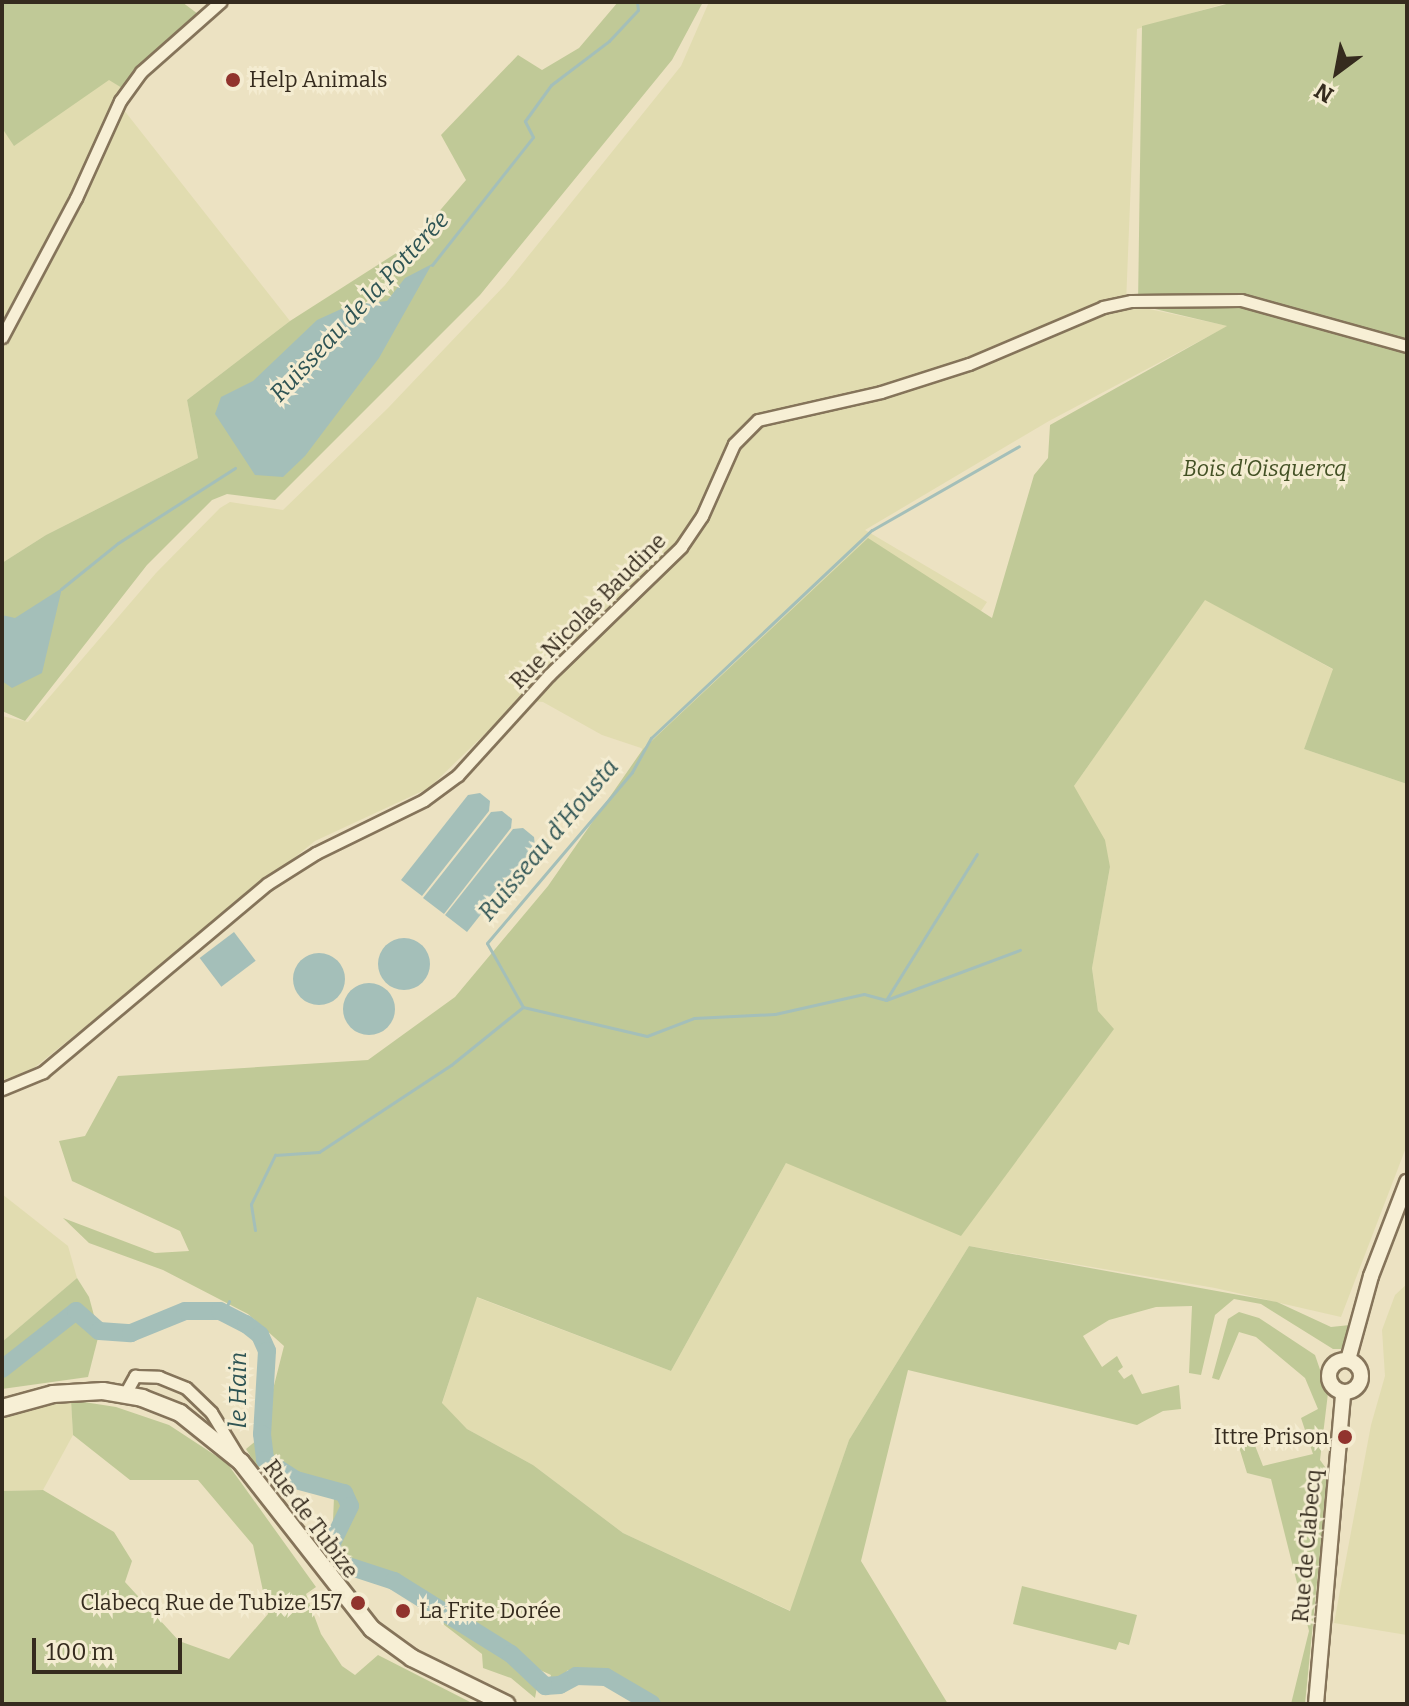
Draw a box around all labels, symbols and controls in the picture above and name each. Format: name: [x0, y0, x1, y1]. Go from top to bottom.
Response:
north arrow: [1297, 32, 1377, 112]
place label: Help Animals: [249, 67, 388, 93]
marker: Help Animals: [224, 71, 242, 89]
text: N: [1310, 77, 1338, 109]
water label: Ruisseau de la Potterée: [264, 206, 456, 408]
park label: Bois d'Oisquercq: [1183, 456, 1347, 482]
street label: Rue Nicolas Baudine: [505, 528, 671, 694]
water label: Ruisseau d'Housta: [473, 753, 625, 927]
water label: le Hain: [225, 1352, 253, 1428]
place label: Ittre Prison: [1214, 1424, 1329, 1450]
marker: Ittre Prison: [1336, 1428, 1354, 1446]
street label: Rue de Tubize: [258, 1454, 364, 1584]
street label: Rue de Clabecq: [1287, 1468, 1327, 1624]
place label: Clabecq Rue de Tubize 157: [80, 1590, 342, 1616]
marker: Clabecq Rue de Tubize 157: [349, 1594, 367, 1612]
place label: La Frite Dorée: [419, 1598, 561, 1624]
marker: La Frite Dorée: [394, 1602, 412, 1620]
scale bar: [36, 1622, 186, 1672]
text: 100 m: [46, 1638, 114, 1666]

